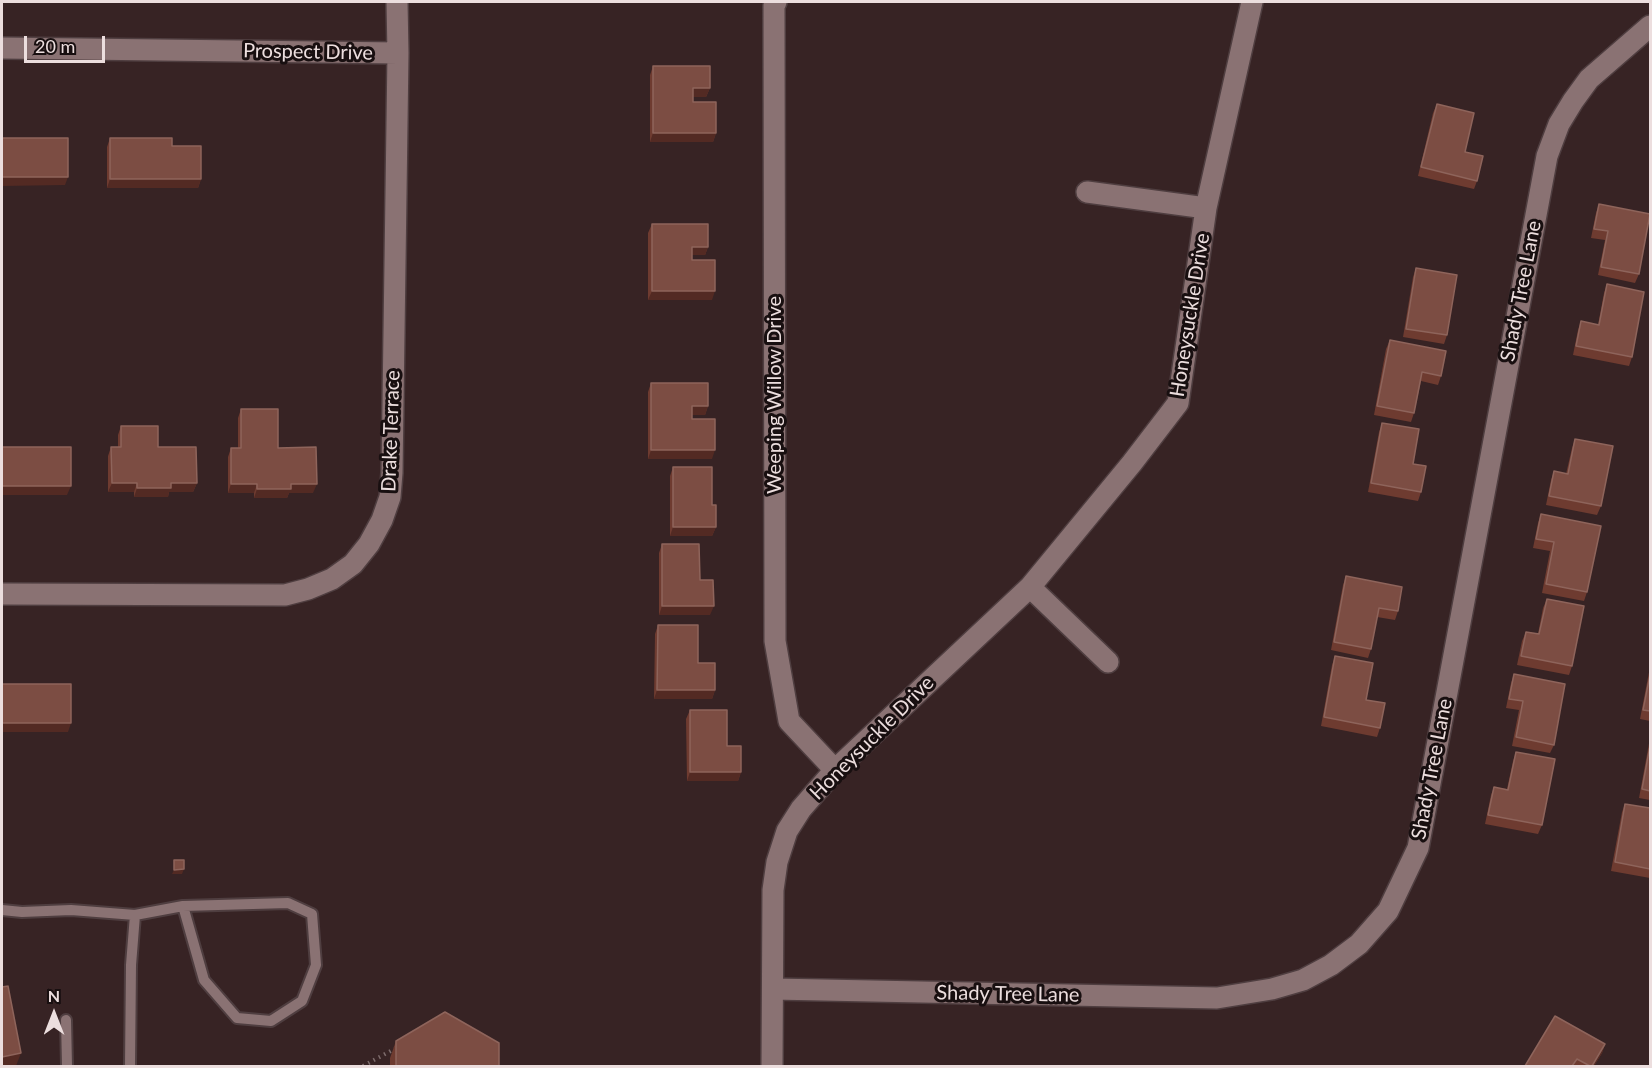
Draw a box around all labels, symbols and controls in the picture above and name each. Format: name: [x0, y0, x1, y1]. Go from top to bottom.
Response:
scale bar: [27, 24, 108, 62]
text: 20 m: [35, 35, 75, 57]
street label: Prospect Drive: [243, 39, 373, 65]
street label: Shady Tree Lane: [1496, 218, 1546, 364]
street label: Honeysuckle Drive: [1165, 231, 1215, 399]
street label: Weeping Willow Drive: [763, 296, 787, 494]
street label: Drake Terrace: [377, 370, 405, 492]
street label: Honeysuckle Drive: [805, 671, 939, 805]
street label: Shady Tree Lane: [1407, 696, 1457, 842]
street label: Shady Tree Lane: [936, 981, 1080, 1007]
north arrow: [24, 984, 84, 1044]
text: N: [48, 986, 60, 1005]

